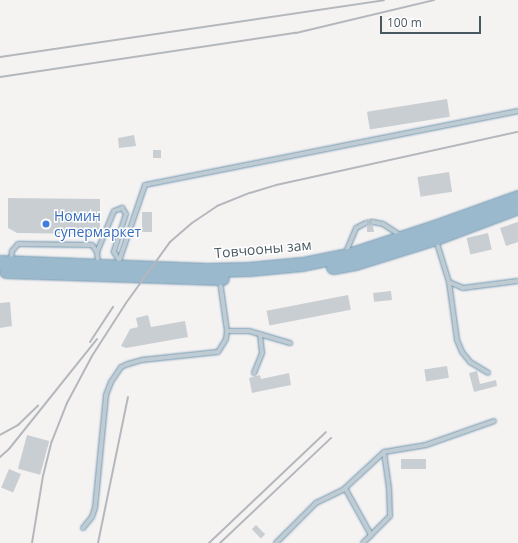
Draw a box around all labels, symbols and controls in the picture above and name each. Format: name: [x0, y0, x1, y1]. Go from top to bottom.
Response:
scale bar: [382, 8, 483, 34]
text: 100 m: [387, 14, 422, 31]
place label: Номин супермаркет: [54, 208, 141, 240]
marker: Номин супермаркет: [41, 219, 51, 229]
street label: Товчооны зам: [214, 236, 312, 262]

